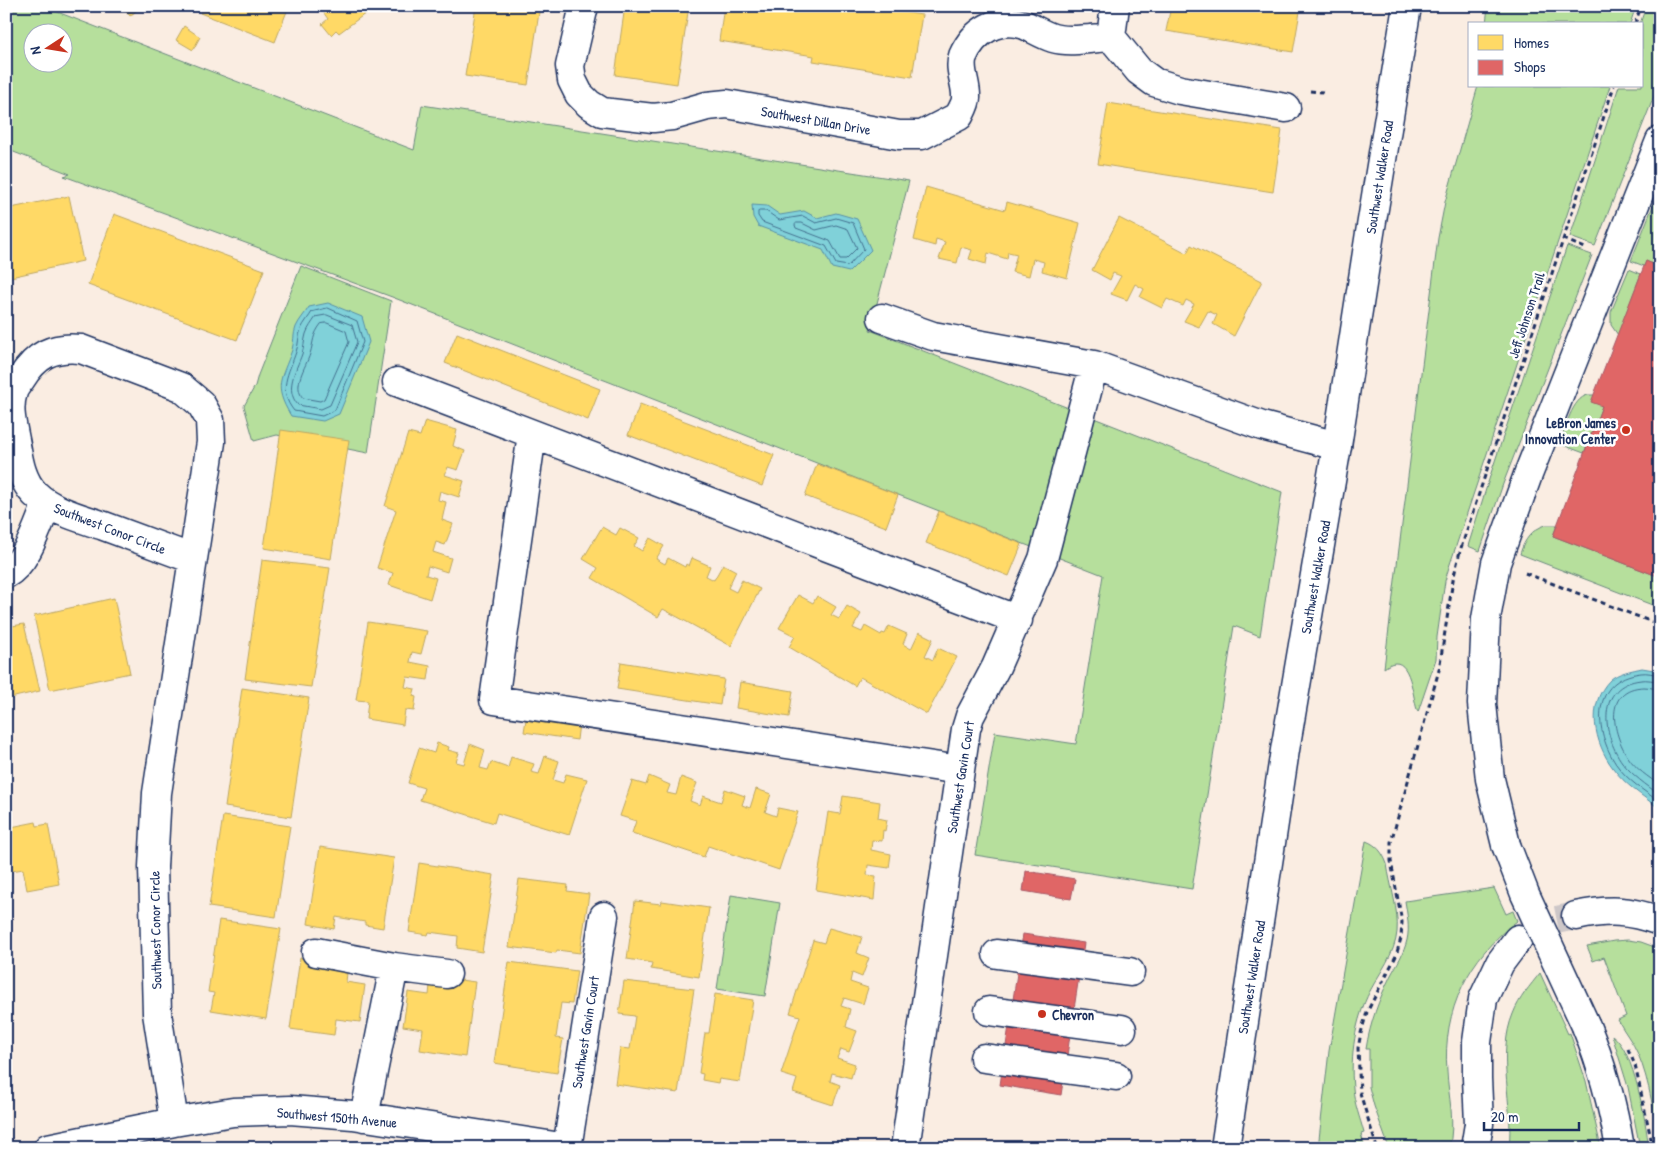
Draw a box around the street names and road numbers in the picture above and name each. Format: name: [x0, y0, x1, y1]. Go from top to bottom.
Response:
street label: Southwest Dillan Drive: [760, 101, 873, 139]
street label: Southwest Walker Road: [1361, 118, 1397, 235]
street label: Jeff Johnson Trail: [1503, 269, 1549, 360]
street label: Southwest Conor Circle: [51, 498, 169, 558]
street label: Southwest Walker Road: [1296, 518, 1334, 635]
street label: Southwest Gavin Court: [942, 719, 978, 835]
street label: Southwest Conor Circle: [144, 870, 166, 989]
street label: Southwest Walker Road: [1233, 918, 1269, 1035]
street label: Southwest Gavin Court: [567, 974, 603, 1090]
street label: Southwest 150th Avenue: [276, 1102, 398, 1132]

